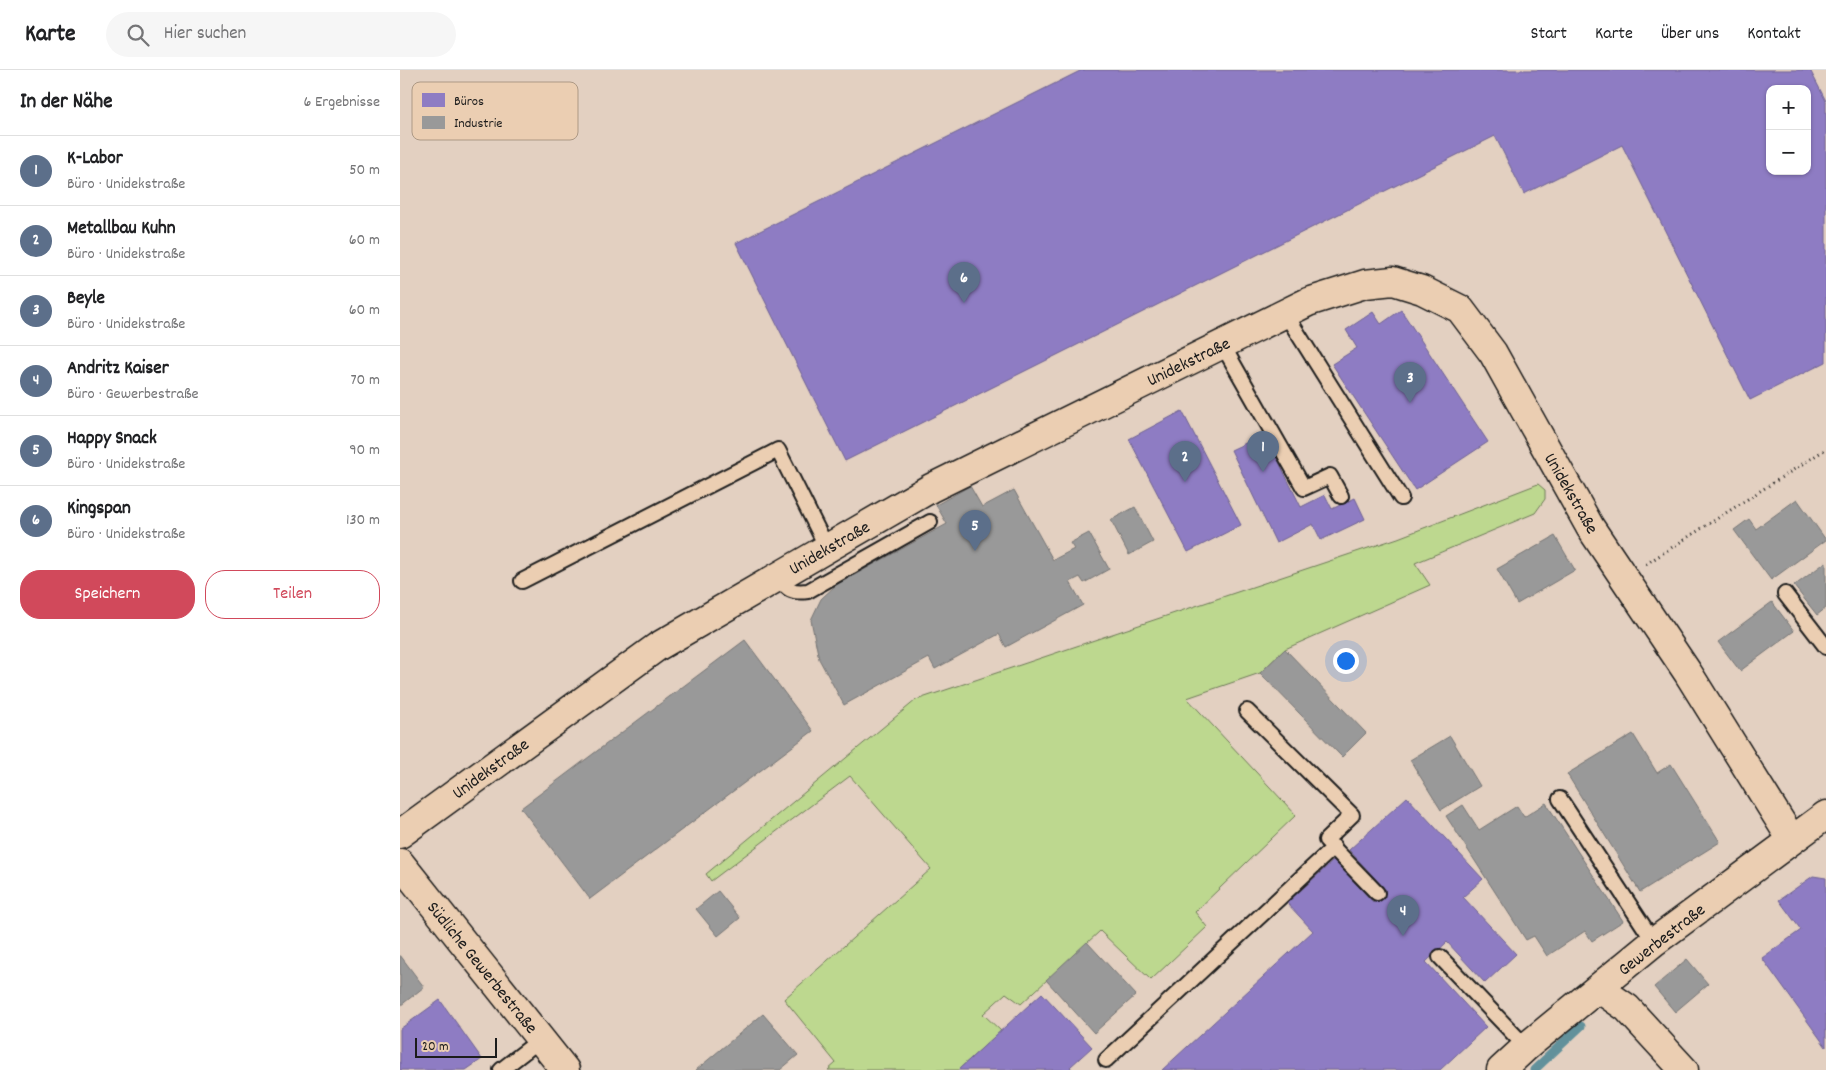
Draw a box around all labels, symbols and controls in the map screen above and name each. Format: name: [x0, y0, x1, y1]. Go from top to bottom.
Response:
search box: [106, 12, 456, 57]
text: Karte: [25, 18, 76, 52]
icon: search: [124, 21, 152, 49]
text: Hier suchen: [164, 21, 246, 48]
text: Start: [1531, 22, 1567, 47]
text: Karte: [1595, 22, 1633, 47]
text: Über uns: [1661, 22, 1719, 47]
text: Kontakt: [1747, 22, 1801, 47]
legend: [412, 82, 578, 140]
map controls: [1766, 85, 1811, 175]
button: +: [1766, 85, 1811, 130]
text: In der Nähe: [20, 88, 112, 118]
text: 6 Ergebnisse: [303, 91, 380, 114]
text: Büros: [454, 92, 484, 112]
text: Industrie: [454, 114, 502, 134]
button: −: [1766, 130, 1811, 175]
text: K-Labor: [67, 146, 123, 173]
text: 1: [34, 159, 38, 182]
text: 50 m: [349, 159, 380, 182]
text: Büro · Unidekstraße: [67, 173, 185, 196]
text: Metallbau Kuhn: [67, 216, 176, 243]
text: 2: [33, 229, 40, 252]
text: 60 m: [349, 229, 380, 252]
text: Büro · Unidekstraße: [67, 243, 185, 266]
pin: 6: [948, 262, 980, 303]
text: Beyle: [67, 286, 105, 313]
text: 3: [32, 299, 40, 322]
text: 60 m: [349, 299, 380, 322]
text: Büro · Unidekstraße: [67, 313, 185, 336]
street label: Unidekstraße: [1143, 332, 1235, 394]
text: Andritz Kaiser: [67, 356, 169, 383]
pin: 3: [1394, 362, 1426, 403]
text: 4: [33, 369, 39, 392]
text: 70 m: [350, 369, 380, 392]
text: Büro · Gewerbestraße: [67, 383, 199, 406]
text: Happy Snack: [67, 426, 157, 453]
pin: 1: [1247, 431, 1279, 472]
text: 5: [32, 439, 40, 462]
text: 90 m: [349, 439, 380, 462]
pin: 2: [1169, 441, 1201, 482]
street label: Unidekstraße: [1537, 449, 1603, 539]
text: Büro · Unidekstraße: [67, 453, 185, 476]
text: Kingspan: [67, 496, 131, 523]
text: 6: [32, 509, 40, 532]
text: 130 m: [346, 509, 380, 532]
pin: 5: [959, 510, 991, 551]
street label: Unidekstraße: [785, 516, 875, 582]
text: Büro · Unidekstraße: [67, 523, 185, 546]
button: Speichern: [20, 570, 195, 619]
button: Teilen: [205, 570, 380, 619]
your location: [1333, 648, 1359, 674]
street label: Unidekstraße: [448, 733, 535, 807]
pin: 4: [1387, 895, 1419, 936]
street label: Südliche Gewerbestraße: [420, 897, 542, 1040]
street label: Gewerbestraße: [1614, 899, 1712, 983]
scale bar: [415, 1035, 498, 1058]
text: 20 m: [422, 1037, 449, 1057]

